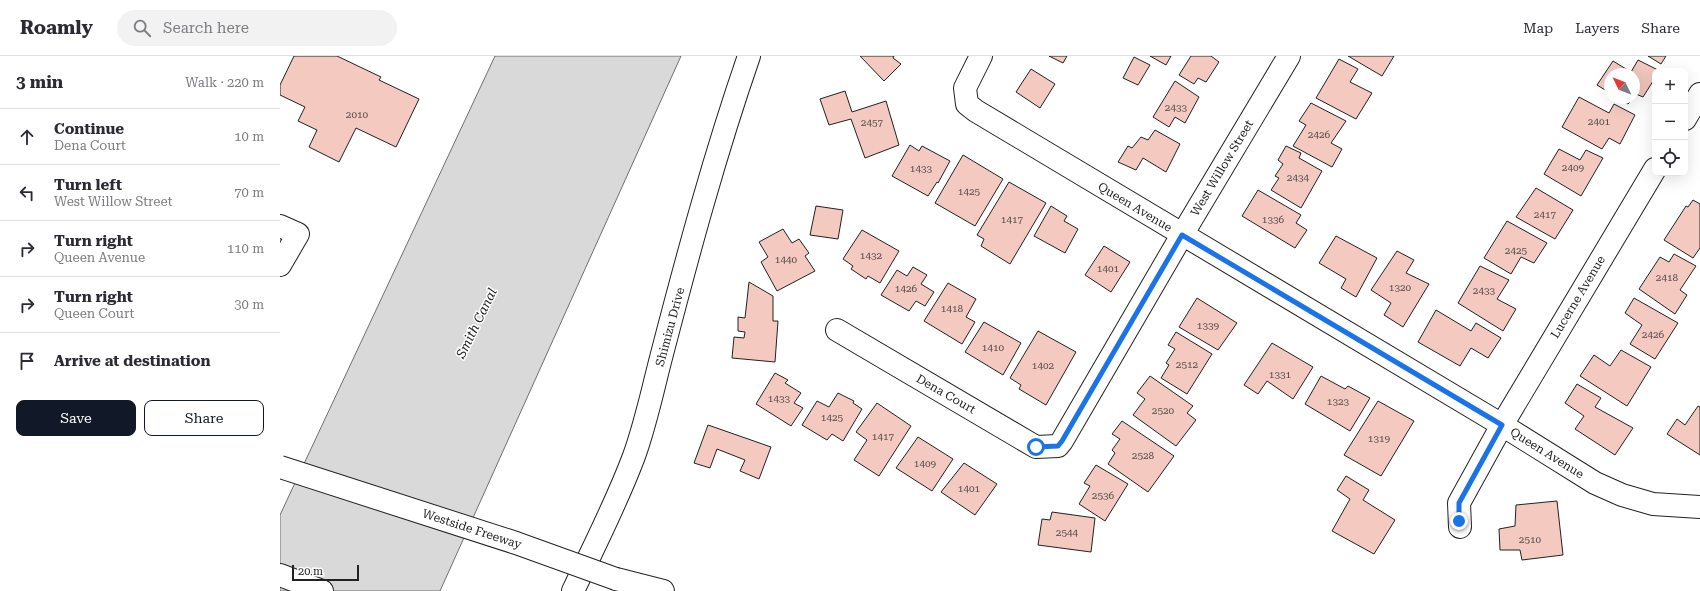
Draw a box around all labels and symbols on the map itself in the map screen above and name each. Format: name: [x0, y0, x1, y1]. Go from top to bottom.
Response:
north arrow: [1604, 68, 1640, 104]
house number: 2433: [1165, 102, 1188, 113]
house number: 2010: [346, 109, 369, 120]
house number: 2401: [1588, 116, 1611, 127]
house number: 2457: [861, 117, 884, 128]
street label: West Willow Street: [1188, 117, 1256, 218]
house number: 2426: [1308, 129, 1331, 140]
house number: 2409: [1562, 162, 1585, 173]
house number: 1433: [910, 163, 933, 174]
house number: 2434: [1287, 172, 1310, 183]
street label: Queen Avenue: [1095, 179, 1175, 235]
house number: 1425: [958, 186, 981, 197]
house number: 2417: [1534, 209, 1557, 220]
house number: 1417: [1001, 214, 1024, 225]
house number: 1336: [1262, 214, 1285, 225]
house number: 2425: [1505, 245, 1528, 256]
house number: 1432: [860, 250, 883, 261]
street label: Lucerne Avenue: [1548, 253, 1608, 341]
house number: 1440: [775, 254, 798, 265]
house number: 1401: [1097, 263, 1120, 274]
house number: 2418: [1656, 272, 1679, 283]
house number: 1320: [1389, 282, 1412, 293]
house number: 1426: [895, 283, 918, 294]
house number: 2433: [1473, 285, 1496, 296]
water label: Smith Canal: [453, 286, 500, 362]
street label: Shimizu Drive: [653, 286, 687, 368]
house number: 1418: [941, 303, 964, 314]
house number: 1339: [1197, 320, 1220, 331]
house number: 2426: [1642, 329, 1665, 340]
house number: 1410: [982, 342, 1005, 353]
house number: 2512: [1176, 359, 1199, 370]
house number: 1402: [1032, 360, 1055, 371]
house number: 1331: [1269, 369, 1292, 380]
street label: Dena Court: [914, 371, 979, 417]
house number: 1433: [768, 393, 791, 404]
house number: 1323: [1327, 396, 1350, 407]
house number: 2520: [1152, 405, 1175, 416]
house number: 1425: [821, 412, 844, 423]
street label: Queen Avenue: [1508, 425, 1587, 481]
house number: 1417: [872, 431, 895, 442]
house number: 1319: [1368, 433, 1391, 444]
route start: [1027, 438, 1045, 456]
house number: 2528: [1132, 450, 1155, 461]
house number: 1409: [914, 458, 937, 469]
house number: 1401: [958, 483, 981, 494]
house number: 2536: [1092, 490, 1115, 501]
street label: Westside Freeway: [421, 506, 524, 552]
route end: [1450, 512, 1468, 530]
house number: 2544: [1056, 527, 1079, 538]
house number: 2510: [1519, 534, 1542, 545]
scale bar: [292, 563, 359, 582]

